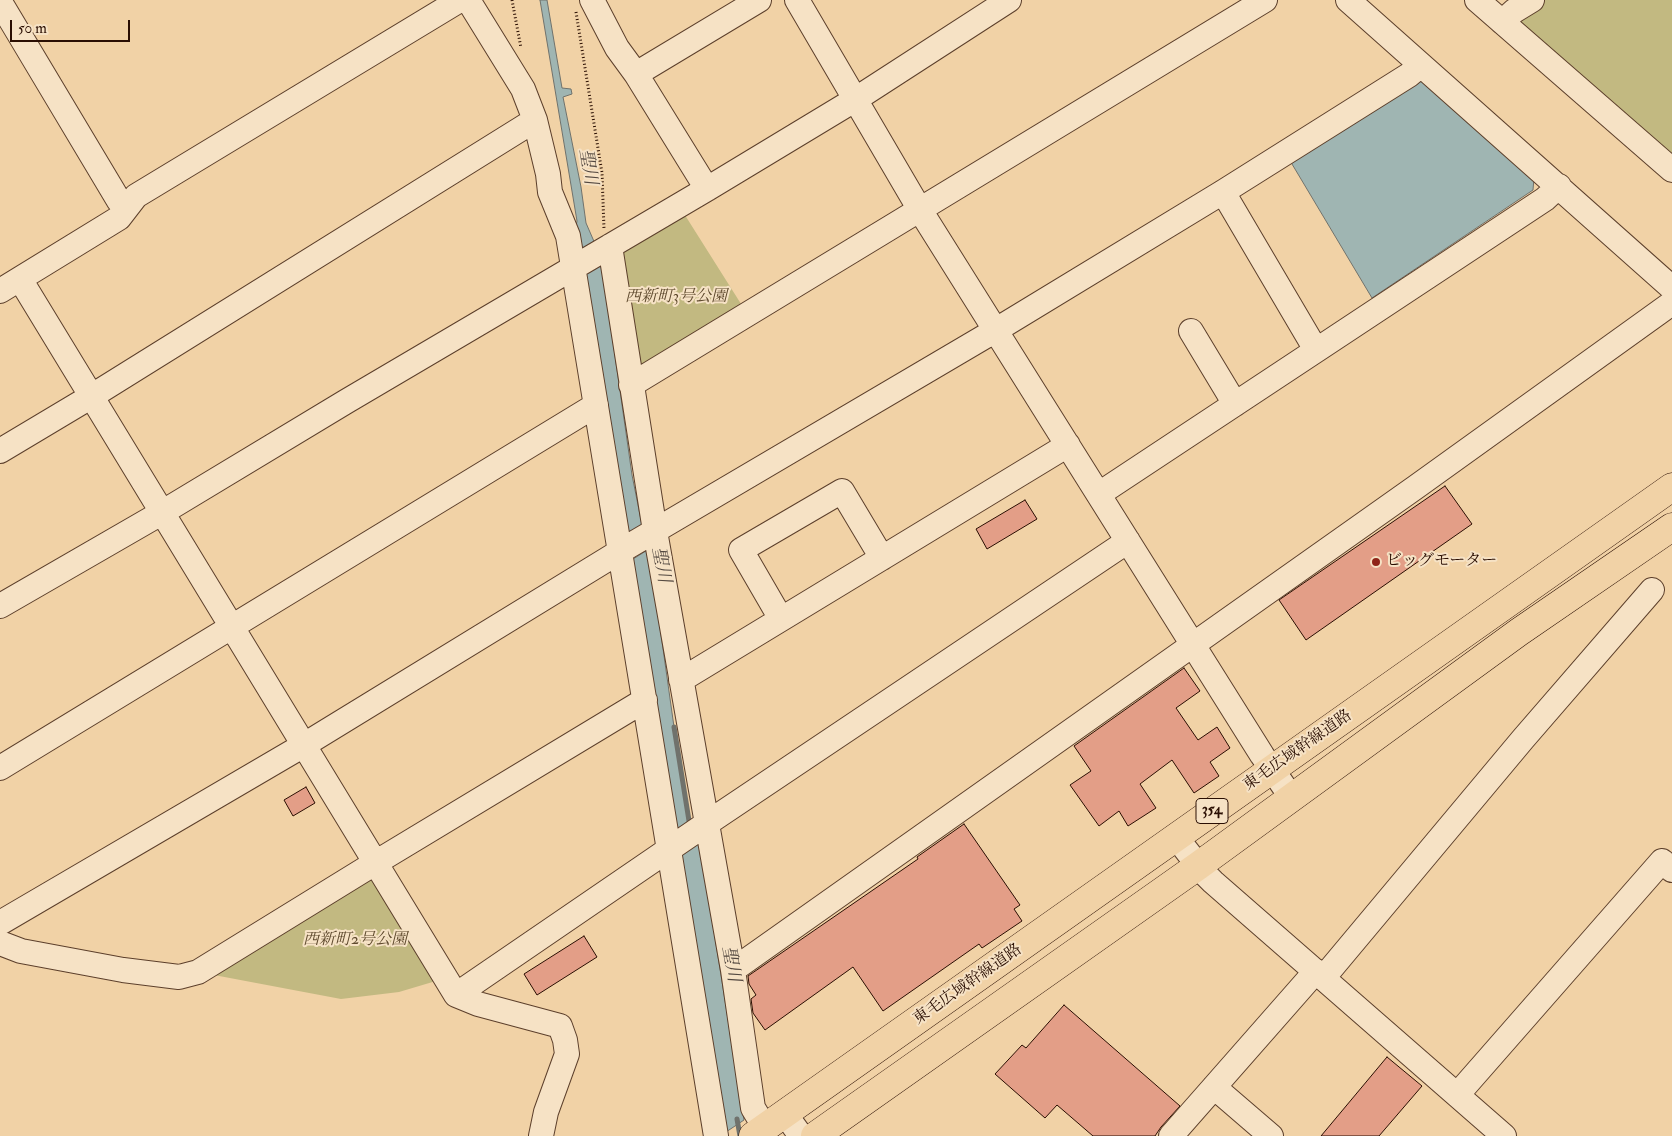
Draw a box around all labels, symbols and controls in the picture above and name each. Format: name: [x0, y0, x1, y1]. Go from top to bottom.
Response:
scale bar: [12, 10, 132, 42]
text: 50 m: [18, 19, 47, 38]
water label: 聖川: [574, 148, 600, 186]
park label: 西新町3号公園: [625, 288, 727, 308]
water label: 聖川: [646, 545, 674, 585]
place label: ビッグモーター: [1386, 552, 1497, 572]
marker: ビッグモーター: [1370, 556, 1382, 568]
street label: 東毛広域幹線道路: [1240, 706, 1356, 796]
road number: 354: [1196, 798, 1228, 824]
park label: 西新町2号公園: [303, 931, 407, 951]
street label: 東毛広域幹線道路: [910, 940, 1026, 1030]
water label: 聖川: [716, 944, 744, 984]

